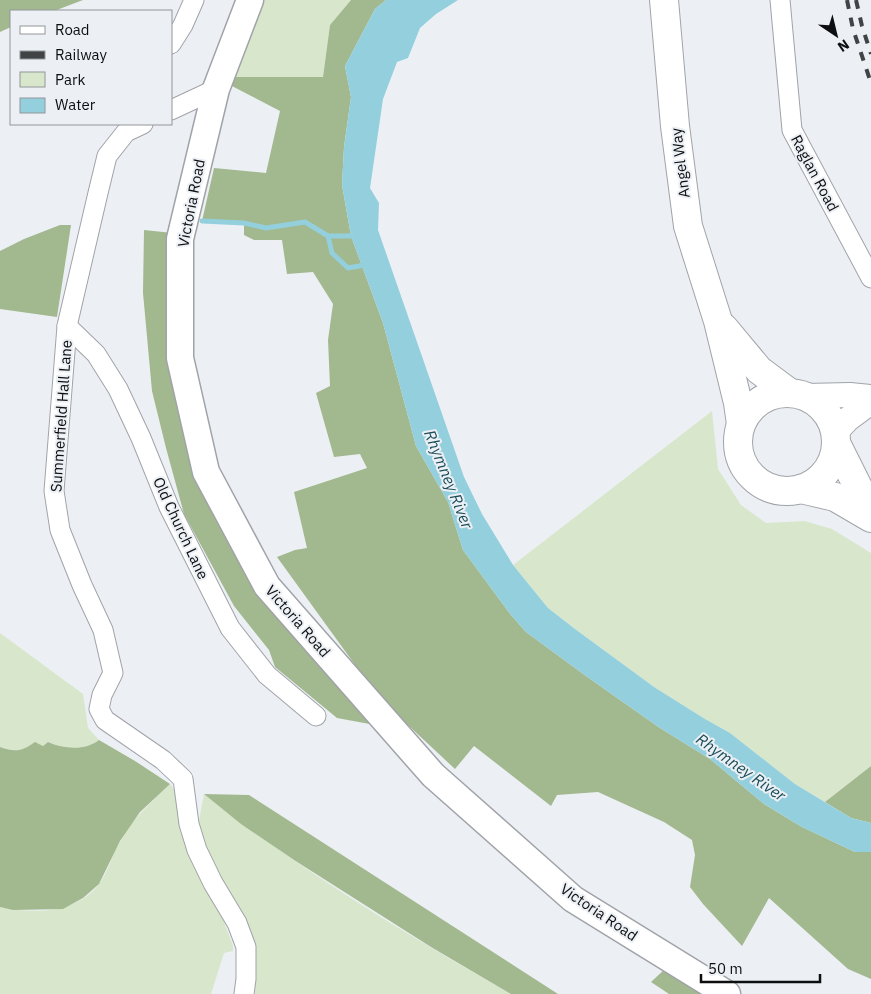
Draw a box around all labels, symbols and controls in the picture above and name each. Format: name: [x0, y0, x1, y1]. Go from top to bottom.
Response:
legend: [10, 10, 172, 125]
north arrow: [811, 10, 861, 60]
text: Road: [55, 20, 90, 39]
text: N: [834, 35, 853, 56]
text: Railway: [55, 45, 108, 64]
text: Park: [55, 70, 85, 89]
text: Water: [55, 95, 96, 114]
street label: Angel Way: [666, 126, 694, 199]
street label: Raglan Road: [787, 131, 843, 215]
street label: Victoria Road: [173, 157, 209, 249]
street label: Summerfield Hall Lane: [46, 339, 76, 493]
water label: Rhymney River: [420, 427, 478, 532]
street label: Old Church Lane: [149, 474, 213, 582]
street label: Victoria Road: [262, 581, 334, 661]
water label: Rhymney River: [692, 729, 791, 806]
street label: Victoria Road: [557, 879, 641, 945]
scale bar: [701, 952, 820, 984]
text: 50 m: [708, 959, 743, 978]

